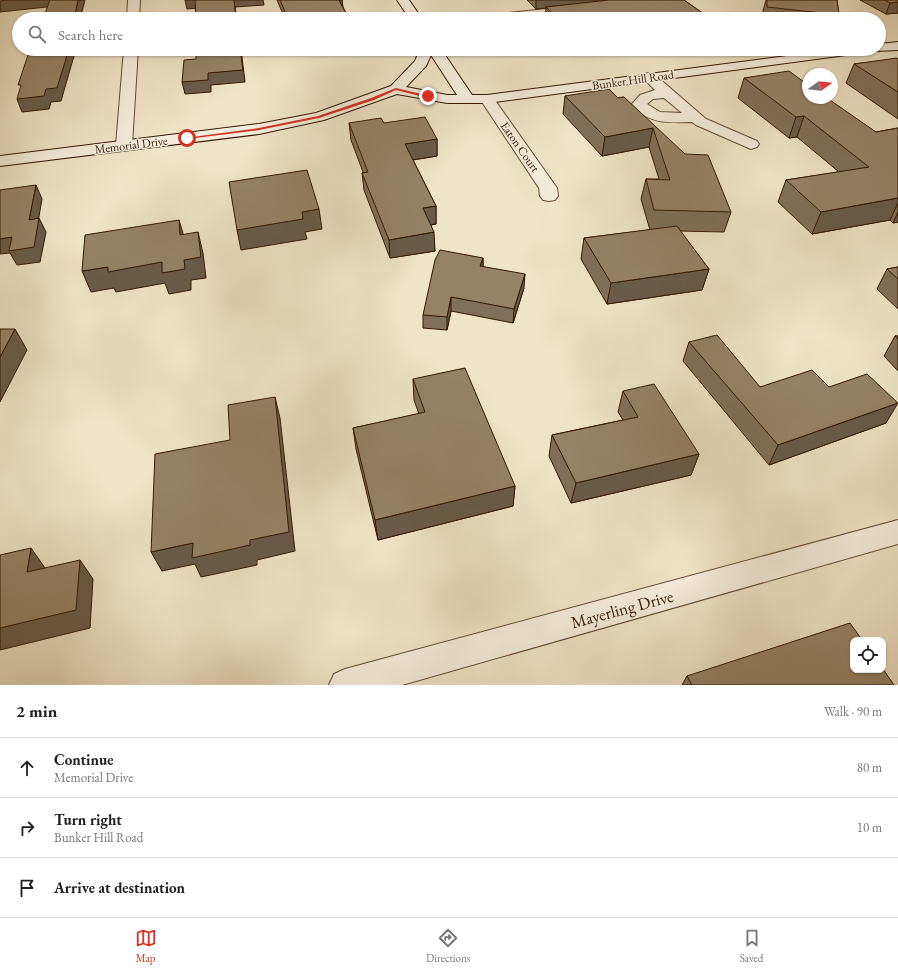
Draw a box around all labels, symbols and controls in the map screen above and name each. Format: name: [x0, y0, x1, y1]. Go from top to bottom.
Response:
search box: [12, 12, 886, 56]
icon: search: [26, 23, 48, 45]
text: Search here: [58, 25, 123, 44]
street label: Bunker Hill Road: [591, 66, 676, 94]
north arrow: [802, 68, 838, 104]
route end: [419, 87, 437, 105]
street label: Eaton Court: [497, 119, 543, 176]
route start: [178, 129, 196, 147]
street label: Memorial Drive: [94, 133, 169, 157]
street label: Mayerling Drive: [568, 585, 676, 633]
map controls: [850, 637, 886, 673]
button: locate: [850, 637, 886, 673]
text: 2 min: [16, 700, 57, 722]
text: Walk · 90 m: [824, 703, 882, 720]
text: Continue: [54, 750, 114, 769]
icon: ahead: [16, 757, 38, 779]
text: 80 m: [857, 759, 882, 776]
text: Memorial Drive: [54, 769, 133, 786]
text: Turn right: [54, 810, 122, 829]
icon: right: [16, 817, 38, 839]
text: 10 m: [857, 819, 882, 836]
text: Bunker Hill Road: [54, 829, 143, 846]
icon: arrive: [16, 877, 38, 899]
text: Arrive at destination: [54, 878, 185, 897]
tab: Map: [135, 927, 157, 965]
tab: Directions: [426, 927, 470, 965]
tab: Saved: [740, 927, 763, 965]

